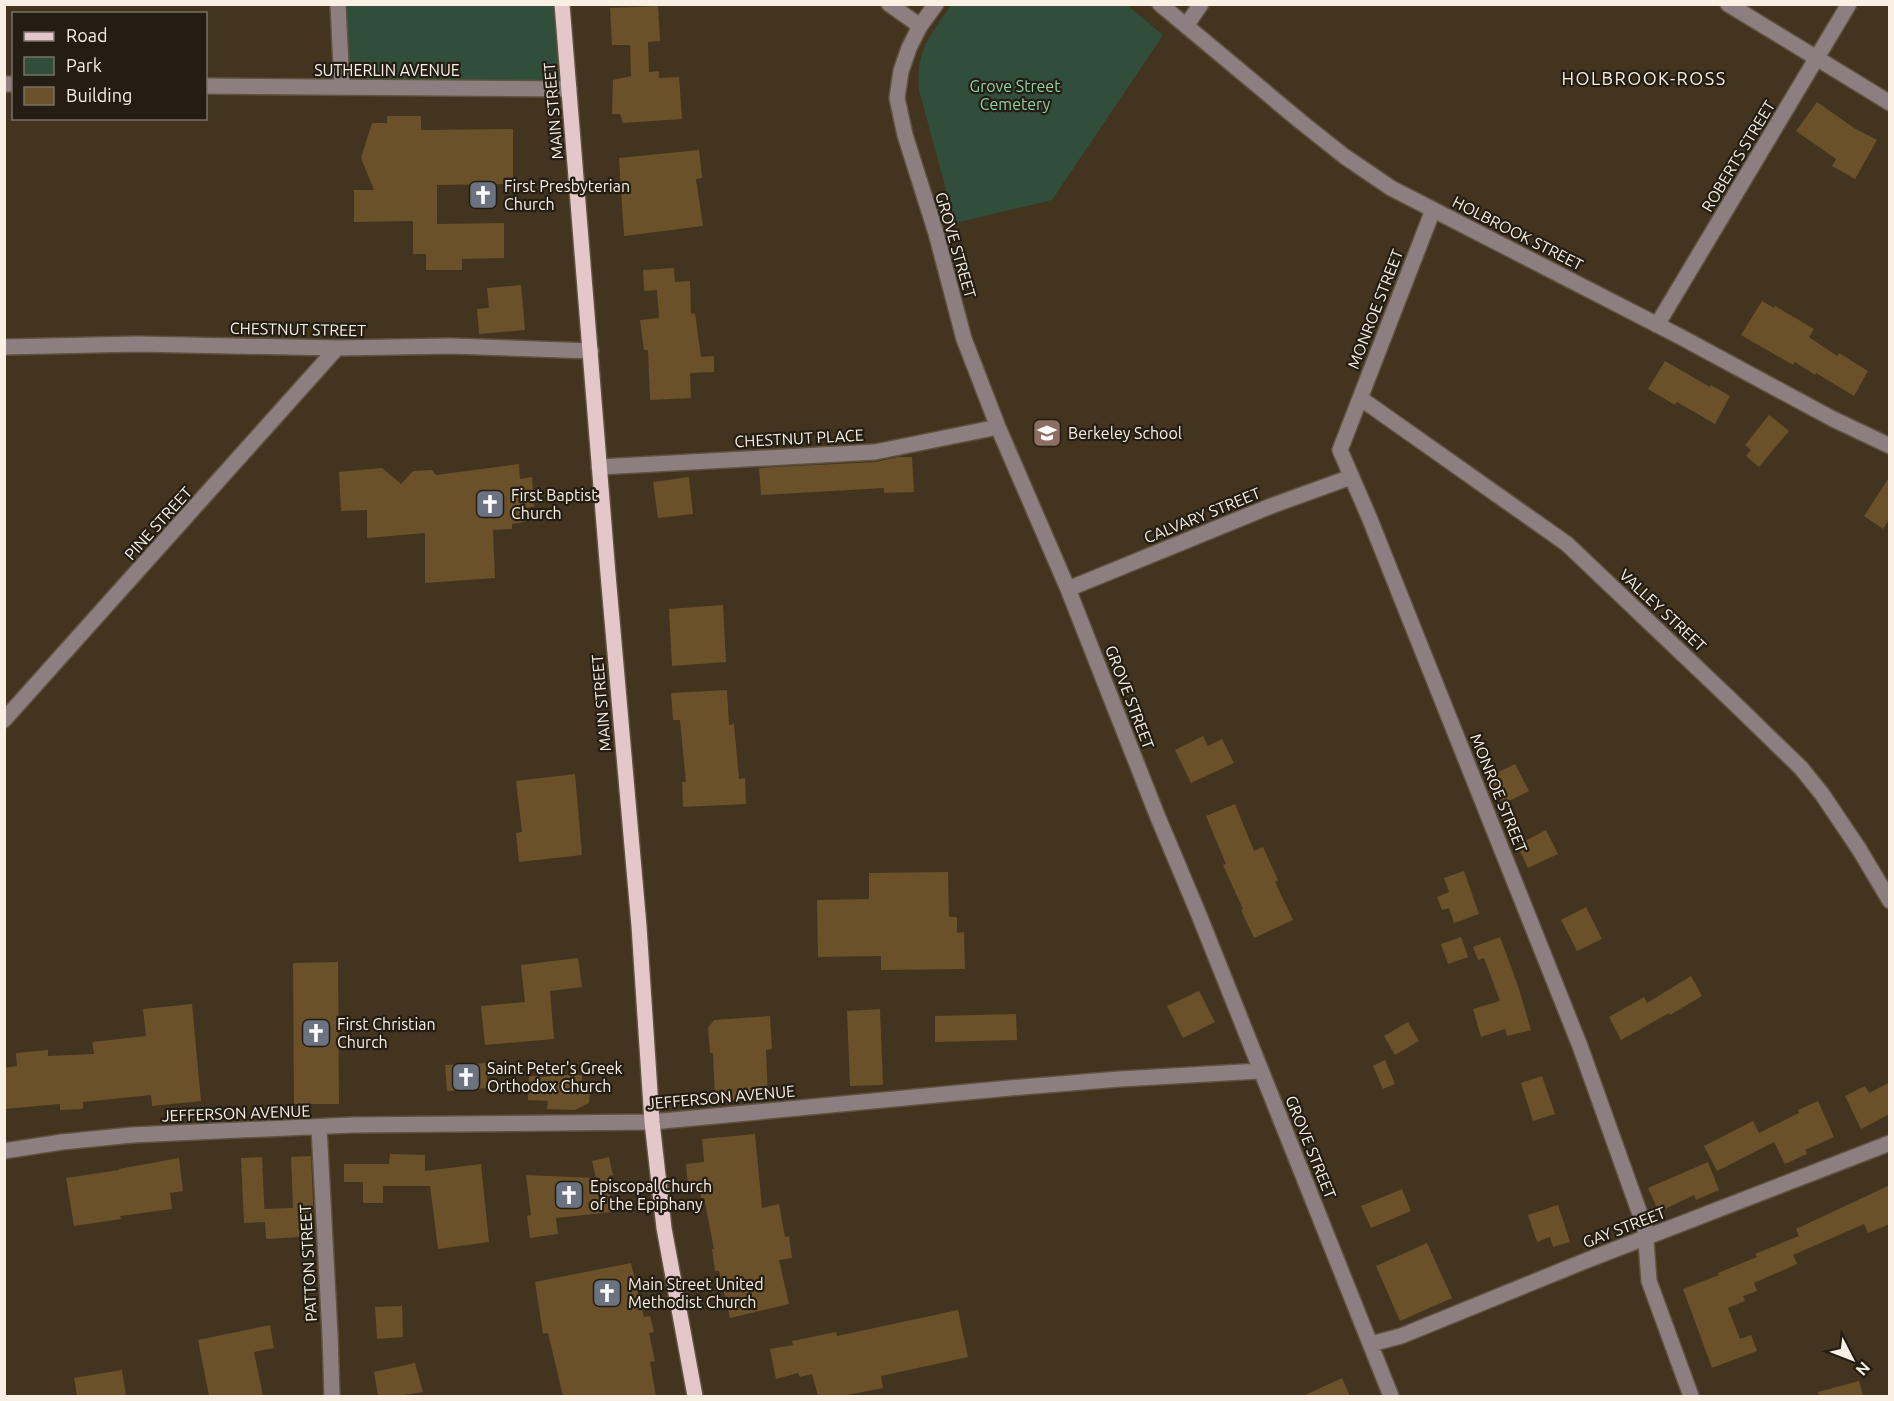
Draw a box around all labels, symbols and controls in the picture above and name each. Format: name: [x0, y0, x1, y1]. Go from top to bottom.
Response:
legend: [12, 12, 207, 120]
text: Road: [66, 25, 108, 45]
text: Park: [66, 55, 102, 75]
street label: SUTHERLIN AVENUE: [314, 61, 460, 79]
street label: MAIN STREET: [540, 62, 566, 160]
district label: HOLBROOK-ROSS: [1561, 68, 1727, 88]
park label: Grove Street Cemetery: [970, 77, 1061, 113]
text: Building: [66, 85, 132, 105]
street label: ROBERTS STREET: [1698, 97, 1778, 215]
place label: First Presbyterian Church: [504, 177, 630, 213]
church icon: First Presbyterian Church: [467, 179, 499, 211]
street label: GROVE STREET: [932, 190, 980, 300]
street label: HOLBROOK STREET: [1450, 192, 1586, 274]
street label: MONROE STREET: [1344, 246, 1406, 371]
street label: CHESTNUT STREET: [230, 319, 366, 339]
school or university icon: Berkeley School: [1031, 417, 1063, 449]
place label: Berkeley School: [1068, 424, 1182, 442]
street label: CHESTNUT PLACE: [734, 426, 864, 450]
street label: PINE STREET: [121, 483, 195, 563]
street label: CALVARY STREET: [1141, 483, 1263, 547]
place label: First Baptist Church: [511, 486, 598, 522]
church icon: First Baptist Church: [474, 488, 506, 520]
street label: VALLEY STREET: [1616, 565, 1710, 655]
street label: GROVE STREET: [1102, 643, 1158, 752]
street label: MAIN STREET: [588, 654, 614, 752]
street label: MONROE STREET: [1467, 731, 1531, 855]
place label: First Christian Church: [337, 1015, 436, 1051]
church icon: First Christian Church: [300, 1017, 332, 1049]
place label: Saint Peter's Greek Orthodox Church: [487, 1059, 623, 1095]
church icon: Saint Peter's Greek Orthodox Church: [450, 1061, 482, 1093]
street label: JEFFERSON AVENUE: [646, 1082, 796, 1112]
street label: GROVE STREET: [1282, 1093, 1340, 1201]
street label: JEFFERSON AVENUE: [161, 1101, 311, 1125]
place label: Episcopal Church of the Epiphany: [590, 1177, 712, 1213]
church icon: Episcopal Church of the Epiphany: [553, 1179, 585, 1211]
street label: GAY STREET: [1580, 1203, 1668, 1251]
street label: PATTON STREET: [296, 1204, 320, 1322]
place label: Main Street United Methodist Church: [628, 1275, 764, 1311]
church icon: Main Street United Methodist Church: [591, 1277, 623, 1309]
north arrow: [1822, 1329, 1882, 1389]
text: N: [1852, 1359, 1874, 1379]

